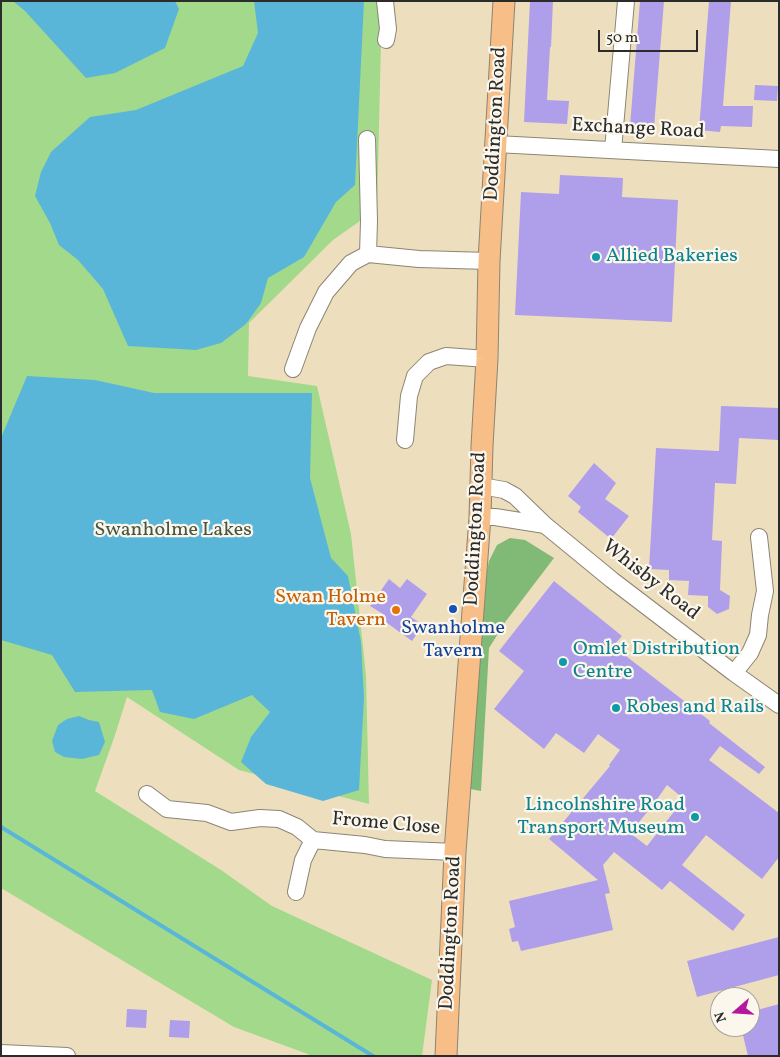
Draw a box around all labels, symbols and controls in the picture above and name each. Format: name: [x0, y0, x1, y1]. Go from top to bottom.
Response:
scale bar: [600, 20, 700, 52]
text: 50 m: [606, 28, 638, 49]
street label: Doddington Road: [481, 46, 513, 202]
street label: Exchange Road: [571, 115, 705, 145]
place label: Allied Bakeries: [606, 245, 738, 269]
marker: Allied Bakeries: [590, 251, 602, 263]
street label: Doddington Road: [461, 451, 493, 607]
park label: Swanholme Lakes: [94, 519, 252, 543]
street label: Whisby Road: [596, 536, 704, 626]
place label: Swan Holme Tavern: [275, 586, 386, 633]
marker: Swanholme Tavern: [447, 603, 459, 615]
marker: Swan Holme Tavern: [390, 604, 402, 616]
place label: Swanholme Tavern: [401, 617, 505, 664]
place label: Omlet Distribution Centre: [573, 638, 740, 685]
marker: Omlet Distribution Centre: [557, 656, 569, 668]
place label: Robes and Rails: [626, 696, 764, 720]
marker: Robes and Rails: [610, 702, 622, 714]
place label: Lincolnshire Road Transport Museum: [517, 794, 685, 841]
street label: Frome Close: [331, 808, 441, 842]
marker: Lincolnshire Road Transport Museum: [689, 811, 701, 823]
street label: Doddington Road: [436, 855, 468, 1011]
north arrow: [710, 987, 760, 1037]
text: N: [711, 1009, 732, 1025]

